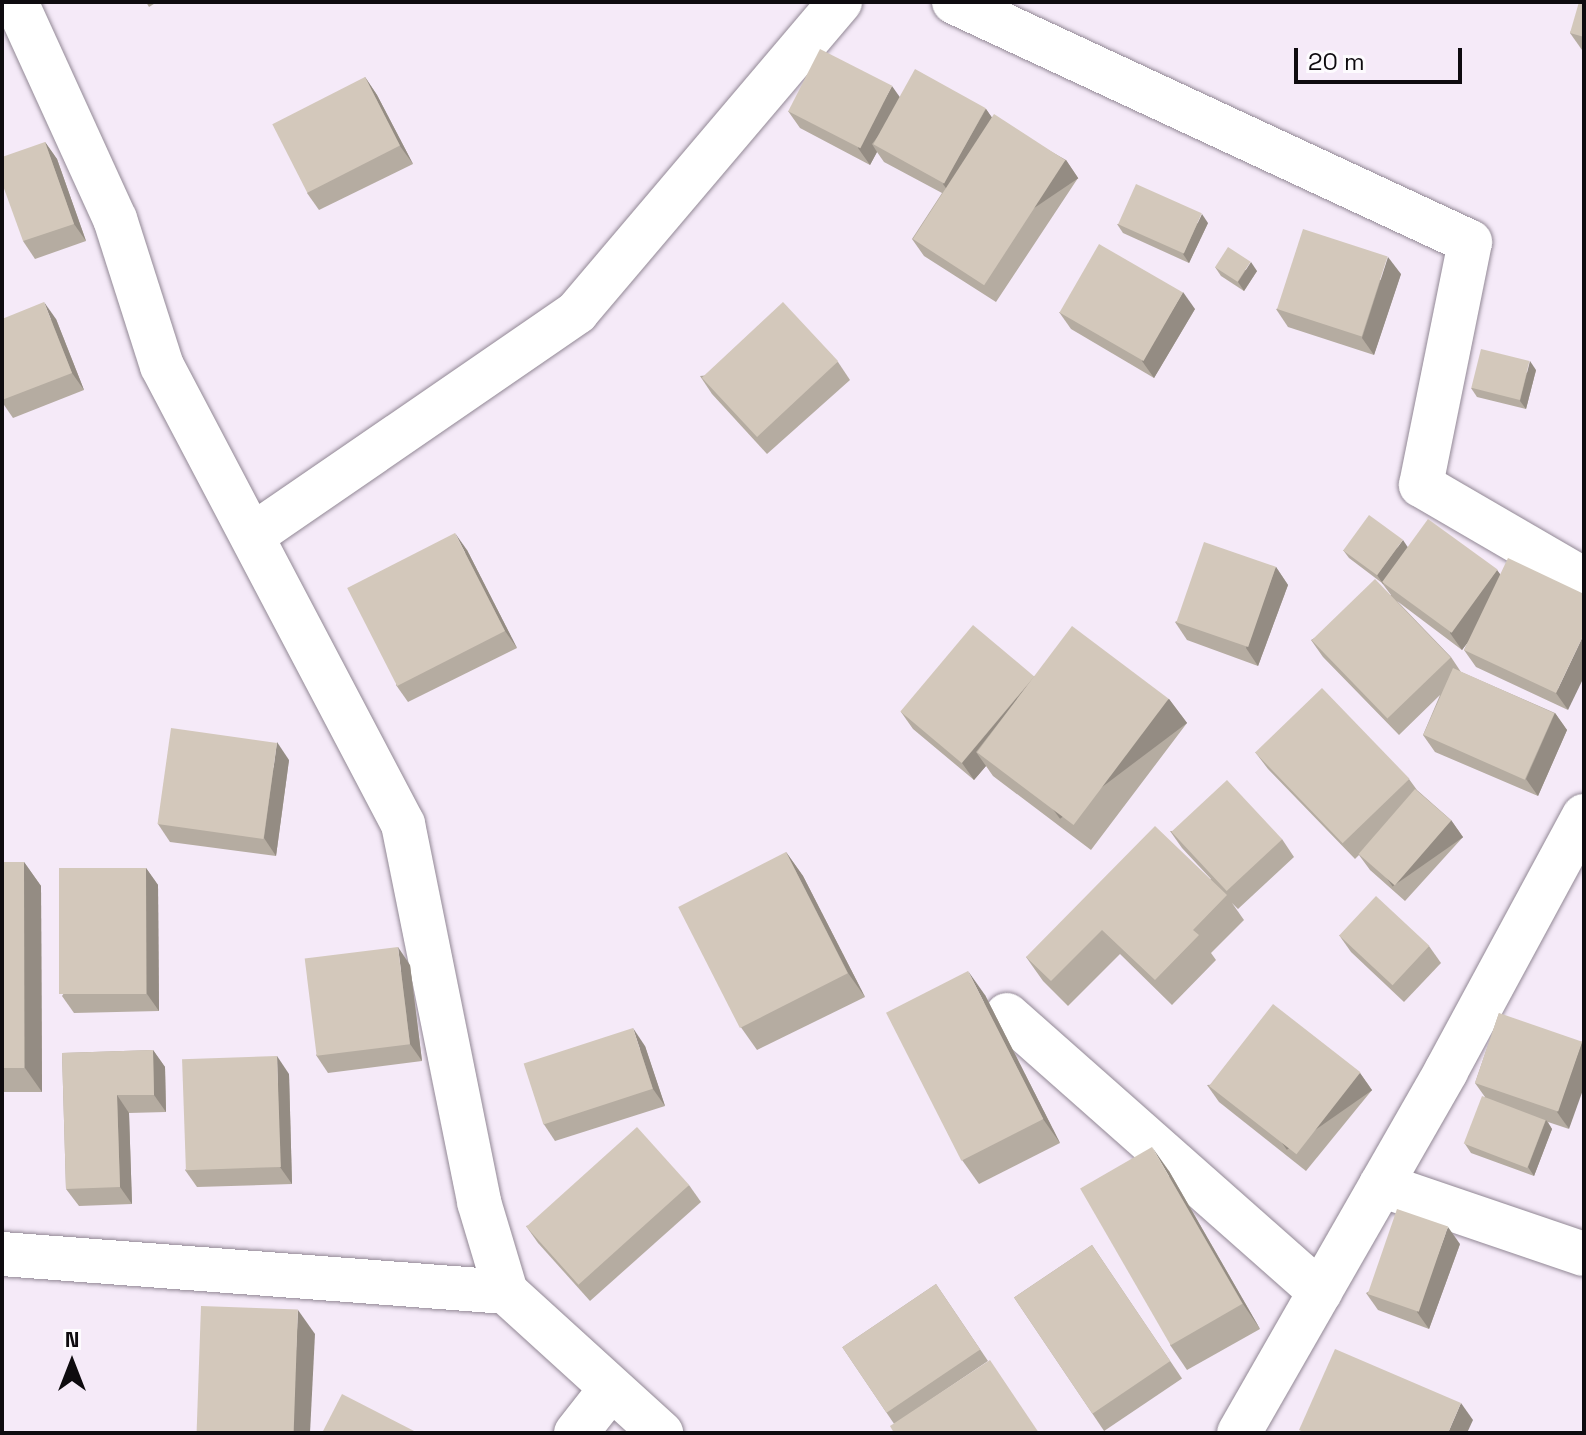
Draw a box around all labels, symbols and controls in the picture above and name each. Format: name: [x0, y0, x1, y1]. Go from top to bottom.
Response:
scale bar: [1298, 32, 1466, 82]
text: 20 m: [1308, 46, 1365, 77]
north arrow: [32, 1323, 112, 1403]
text: N: [65, 1325, 79, 1353]

